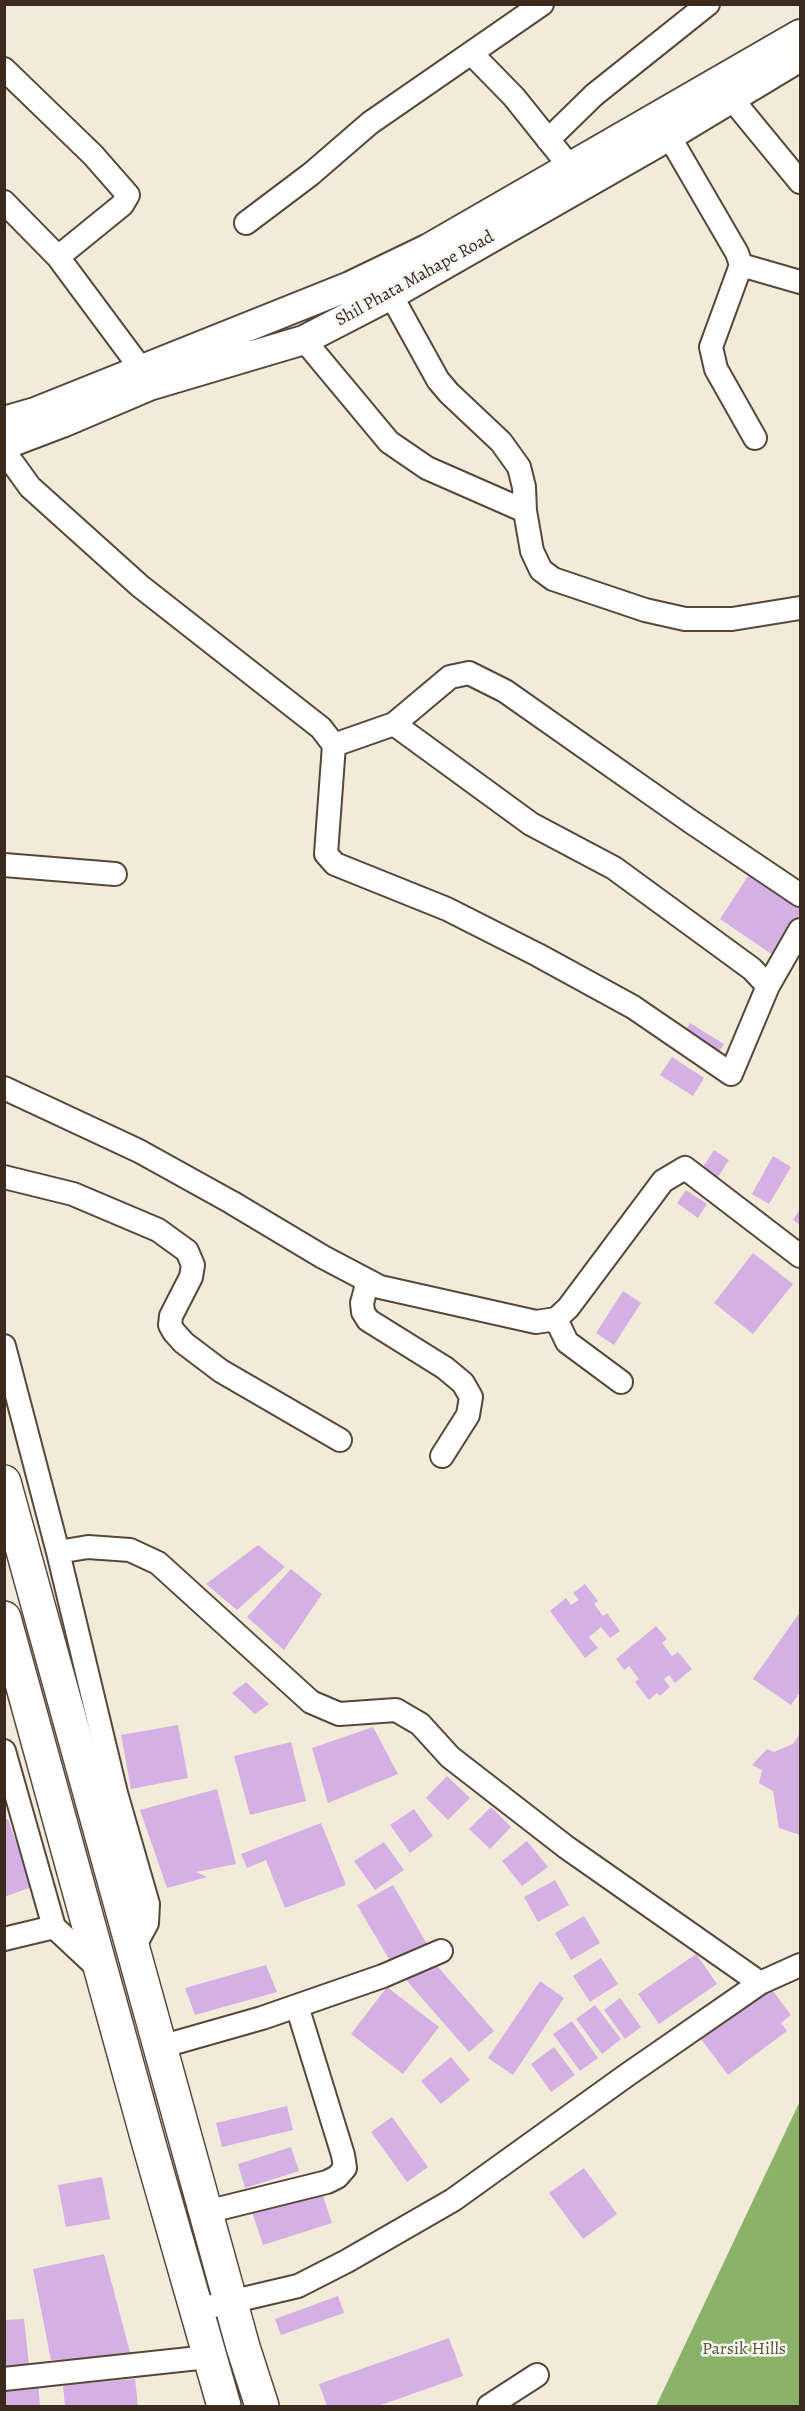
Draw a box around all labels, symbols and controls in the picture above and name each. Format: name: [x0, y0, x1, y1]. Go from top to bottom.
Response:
street label: Shil Phata Mahape Road: [332, 226, 498, 332]
park label: Parsik Hills: [702, 2339, 786, 2361]

